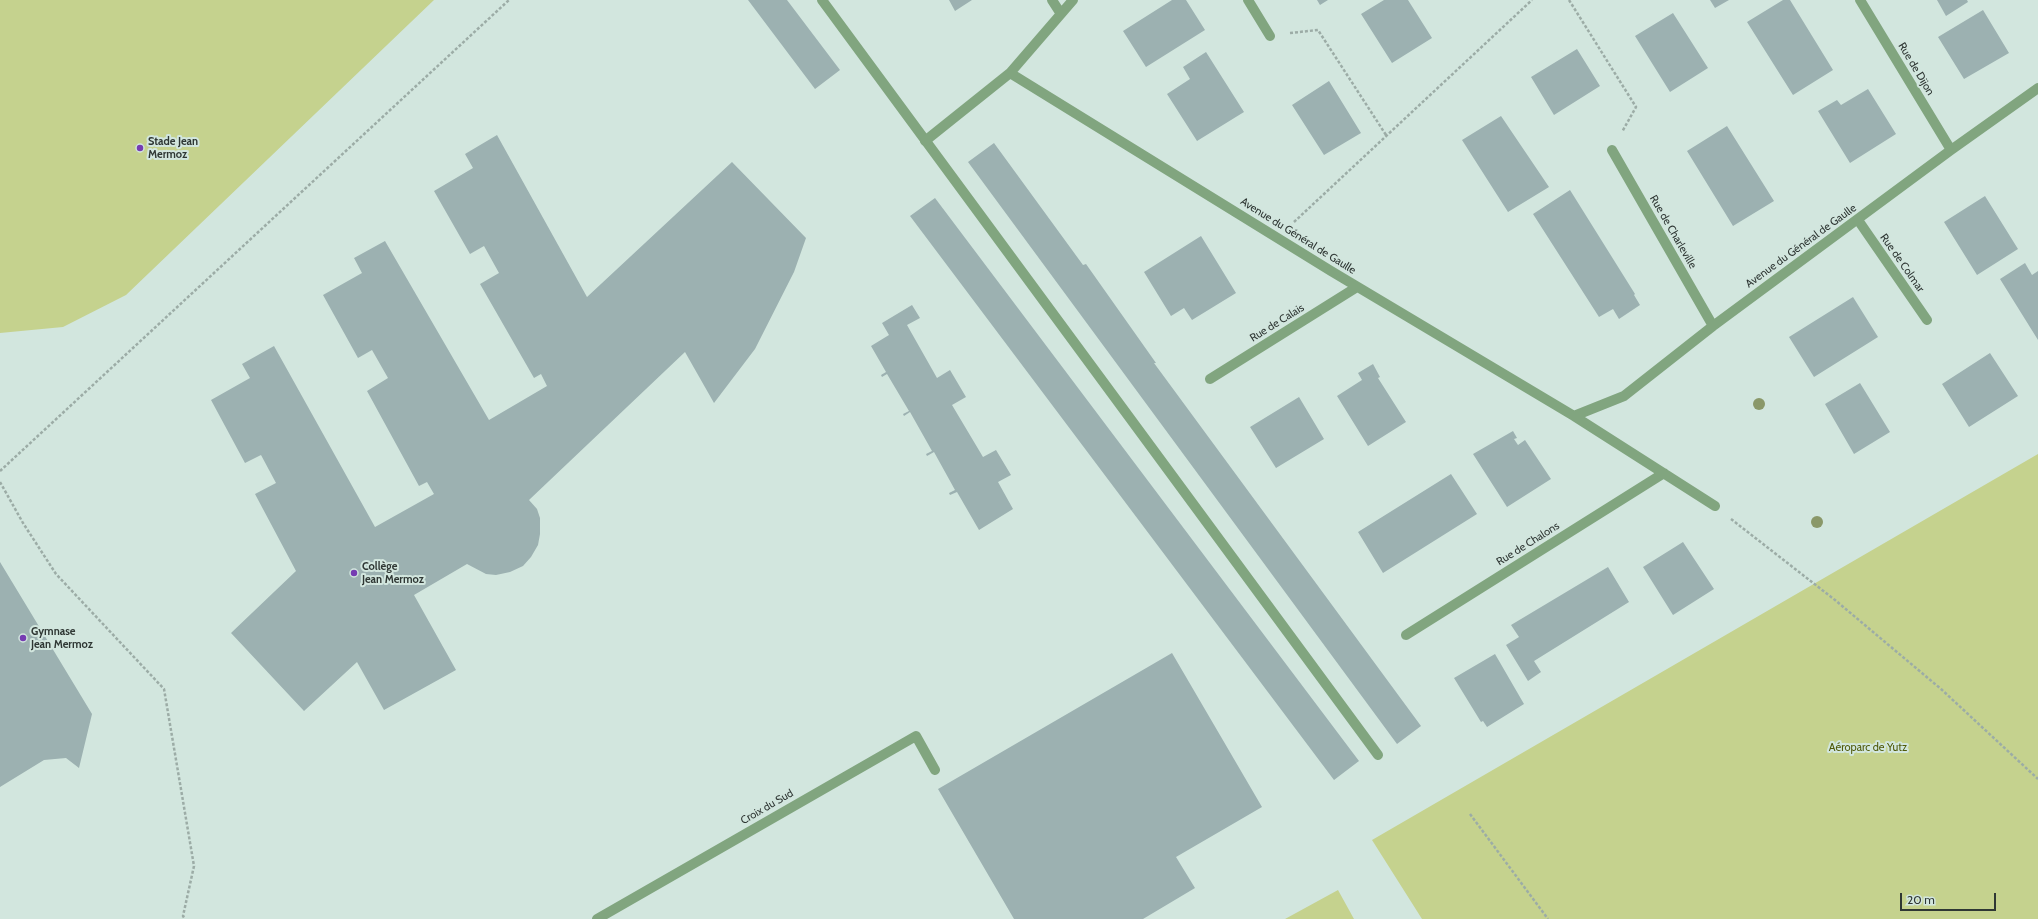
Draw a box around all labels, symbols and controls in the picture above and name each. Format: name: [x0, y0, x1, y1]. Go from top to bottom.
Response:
street label: Rue de Dijon: [1895, 40, 1937, 98]
place label: Stade Jean Mermoz: [148, 135, 198, 161]
marker: Stade Jean Mermoz: [135, 143, 145, 153]
street label: Rue de Charleville: [1647, 193, 1699, 271]
street label: Avenue du Général de Gaulle: [1238, 195, 1358, 277]
street label: Avenue du Général de Gaulle: [1743, 201, 1859, 291]
street label: Rue de Colmar: [1877, 231, 1927, 295]
street label: Rue de Calais: [1247, 301, 1307, 345]
street label: Rue de Chalons: [1494, 519, 1562, 569]
place label: Collège Jean Mermoz: [362, 560, 424, 586]
marker: Collège Jean Mermoz: [349, 568, 359, 578]
place label: Gymnase Jean Mermoz: [31, 625, 93, 651]
marker: Gymnase Jean Mermoz: [18, 633, 28, 643]
park label: Aéroparc de Yutz: [1829, 741, 1907, 755]
street label: Croix du Sud: [738, 787, 796, 827]
scale bar: [1902, 885, 1998, 911]
text: 20 m: [1907, 892, 1935, 907]

